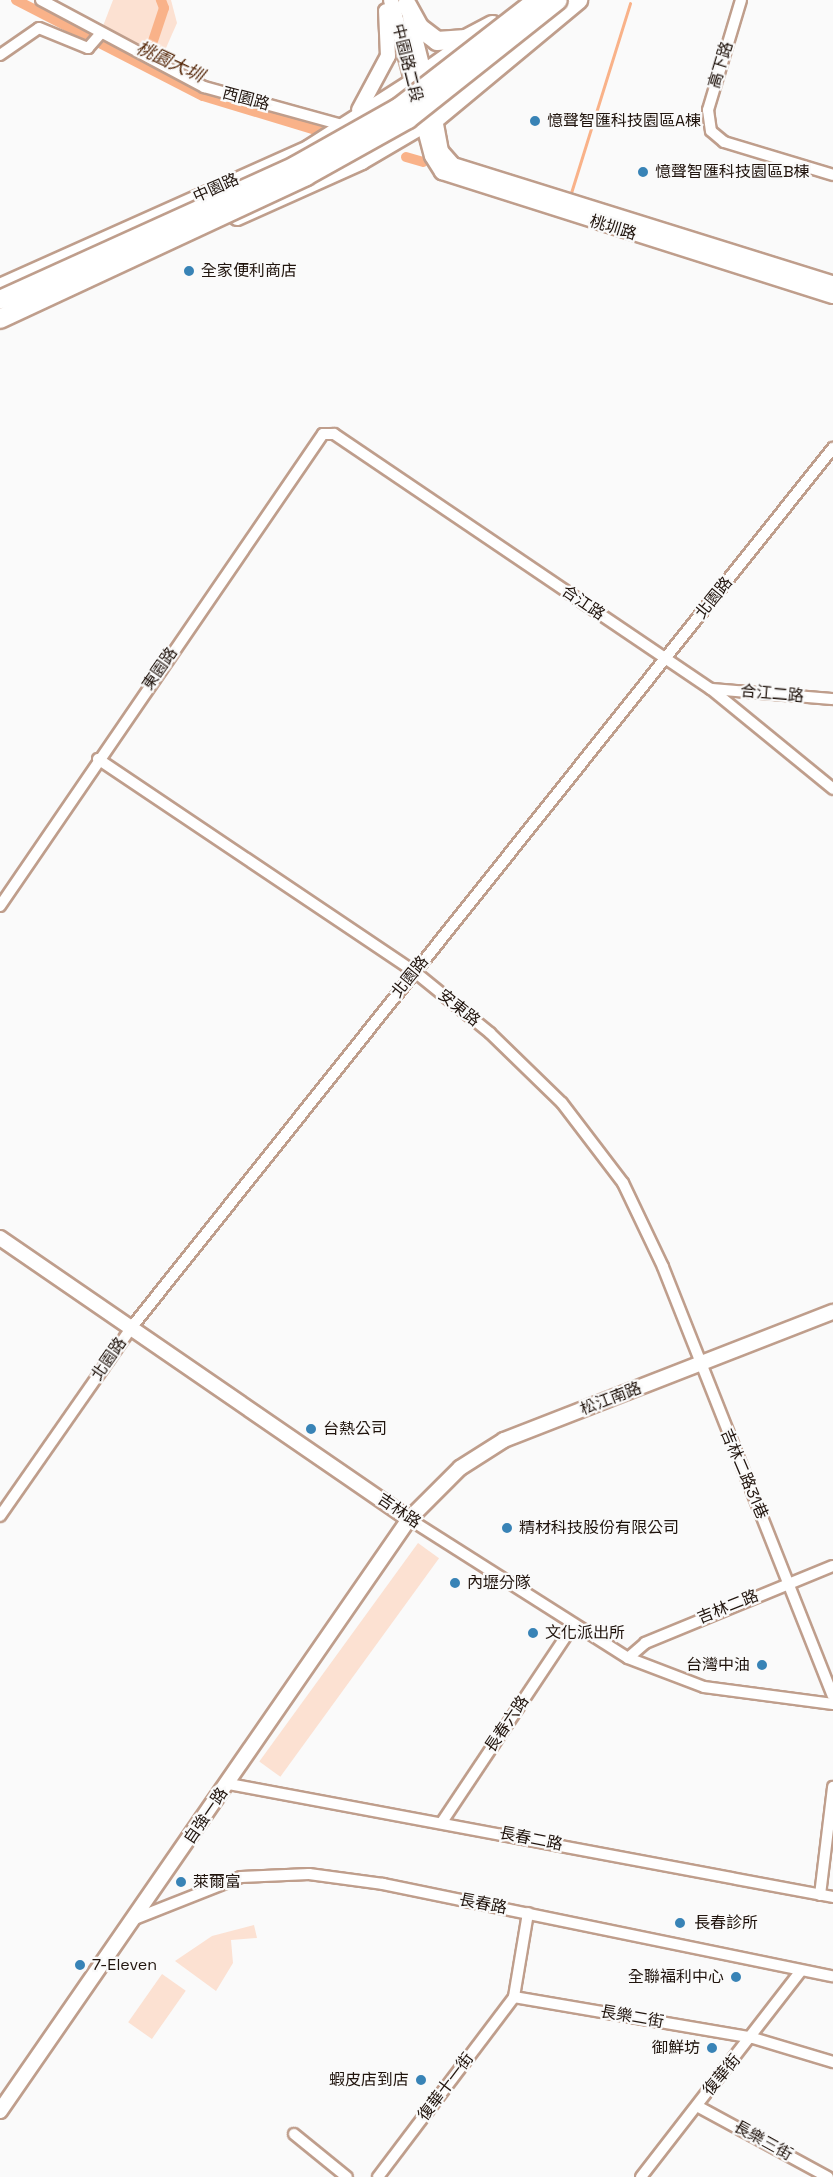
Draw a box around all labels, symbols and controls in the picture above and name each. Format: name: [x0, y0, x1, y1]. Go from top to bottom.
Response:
street label: 中園路二段: [388, 22, 426, 104]
water label: 桃園大圳: [133, 37, 207, 87]
street label: 高下路: [705, 39, 737, 91]
street label: 西園路: [220, 84, 272, 114]
place label: 憶聲智匯科技園區A棟: [547, 111, 701, 131]
marker: 憶聲智匯科技園區A棟: [528, 114, 542, 128]
place label: 憶聲智匯科技園區B棟: [655, 162, 810, 182]
marker: 憶聲智匯科技園區B棟: [636, 165, 650, 179]
street label: 中園路: [190, 169, 242, 207]
street label: 桃圳路: [587, 212, 639, 244]
place label: 全家便利商店: [201, 261, 297, 281]
marker: 全家便利商店: [182, 264, 196, 278]
street label: 北園路: [691, 573, 737, 623]
street label: 合江路: [558, 582, 608, 624]
street label: 東園路: [138, 644, 182, 694]
street label: 合江二路: [739, 682, 805, 706]
street label: 北園路: [387, 952, 433, 1002]
street label: 安東路: [434, 985, 484, 1031]
street label: 北園路: [87, 1334, 131, 1384]
street label: 松江南路: [578, 1379, 644, 1419]
place label: 台熱公司: [323, 1419, 387, 1439]
marker: 台熱公司: [304, 1422, 318, 1436]
street label: 吉林二路31巷: [716, 1426, 772, 1522]
street label: 吉林路: [374, 1490, 424, 1532]
place label: 精材科技股份有限公司: [519, 1518, 679, 1538]
marker: 精材科技股份有限公司: [500, 1521, 514, 1535]
place label: 內壢分隊: [467, 1573, 531, 1593]
marker: 內壢分隊: [448, 1576, 462, 1590]
street label: 吉林二路: [695, 1586, 761, 1628]
place label: 文化派出所: [545, 1623, 625, 1643]
marker: 文化派出所: [526, 1626, 540, 1640]
place label: 台灣中油: [686, 1655, 750, 1675]
marker: 台灣中油: [755, 1658, 769, 1672]
street label: 長春六路: [481, 1692, 533, 1756]
street label: 自強一路: [180, 1784, 232, 1848]
street label: 長春二路: [498, 1823, 564, 1855]
place label: 萊爾富: [193, 1872, 241, 1892]
marker: 萊爾富: [174, 1875, 188, 1889]
street label: 長春路: [458, 1890, 508, 1918]
place label: 長春診所: [694, 1913, 758, 1933]
marker: 長春診所: [671, 1914, 689, 1932]
place label: 7-Eleven: [92, 1955, 157, 1975]
marker: 7-Eleven: [73, 1958, 87, 1972]
place label: 全聯福利中心: [628, 1967, 724, 1987]
marker: 全聯福利中心: [729, 1970, 743, 1984]
street label: 長樂二街: [599, 2002, 665, 2032]
place label: 御鮮坊: [652, 2038, 700, 2058]
marker: 御鮮坊: [705, 2041, 719, 2055]
street label: 復華十一街: [414, 2049, 478, 2125]
street label: 復華街: [699, 2050, 745, 2100]
place label: 蝦皮店到店: [329, 2070, 409, 2090]
marker: 蝦皮店到店: [414, 2073, 428, 2087]
street label: 長樂三街: [730, 2117, 796, 2165]

